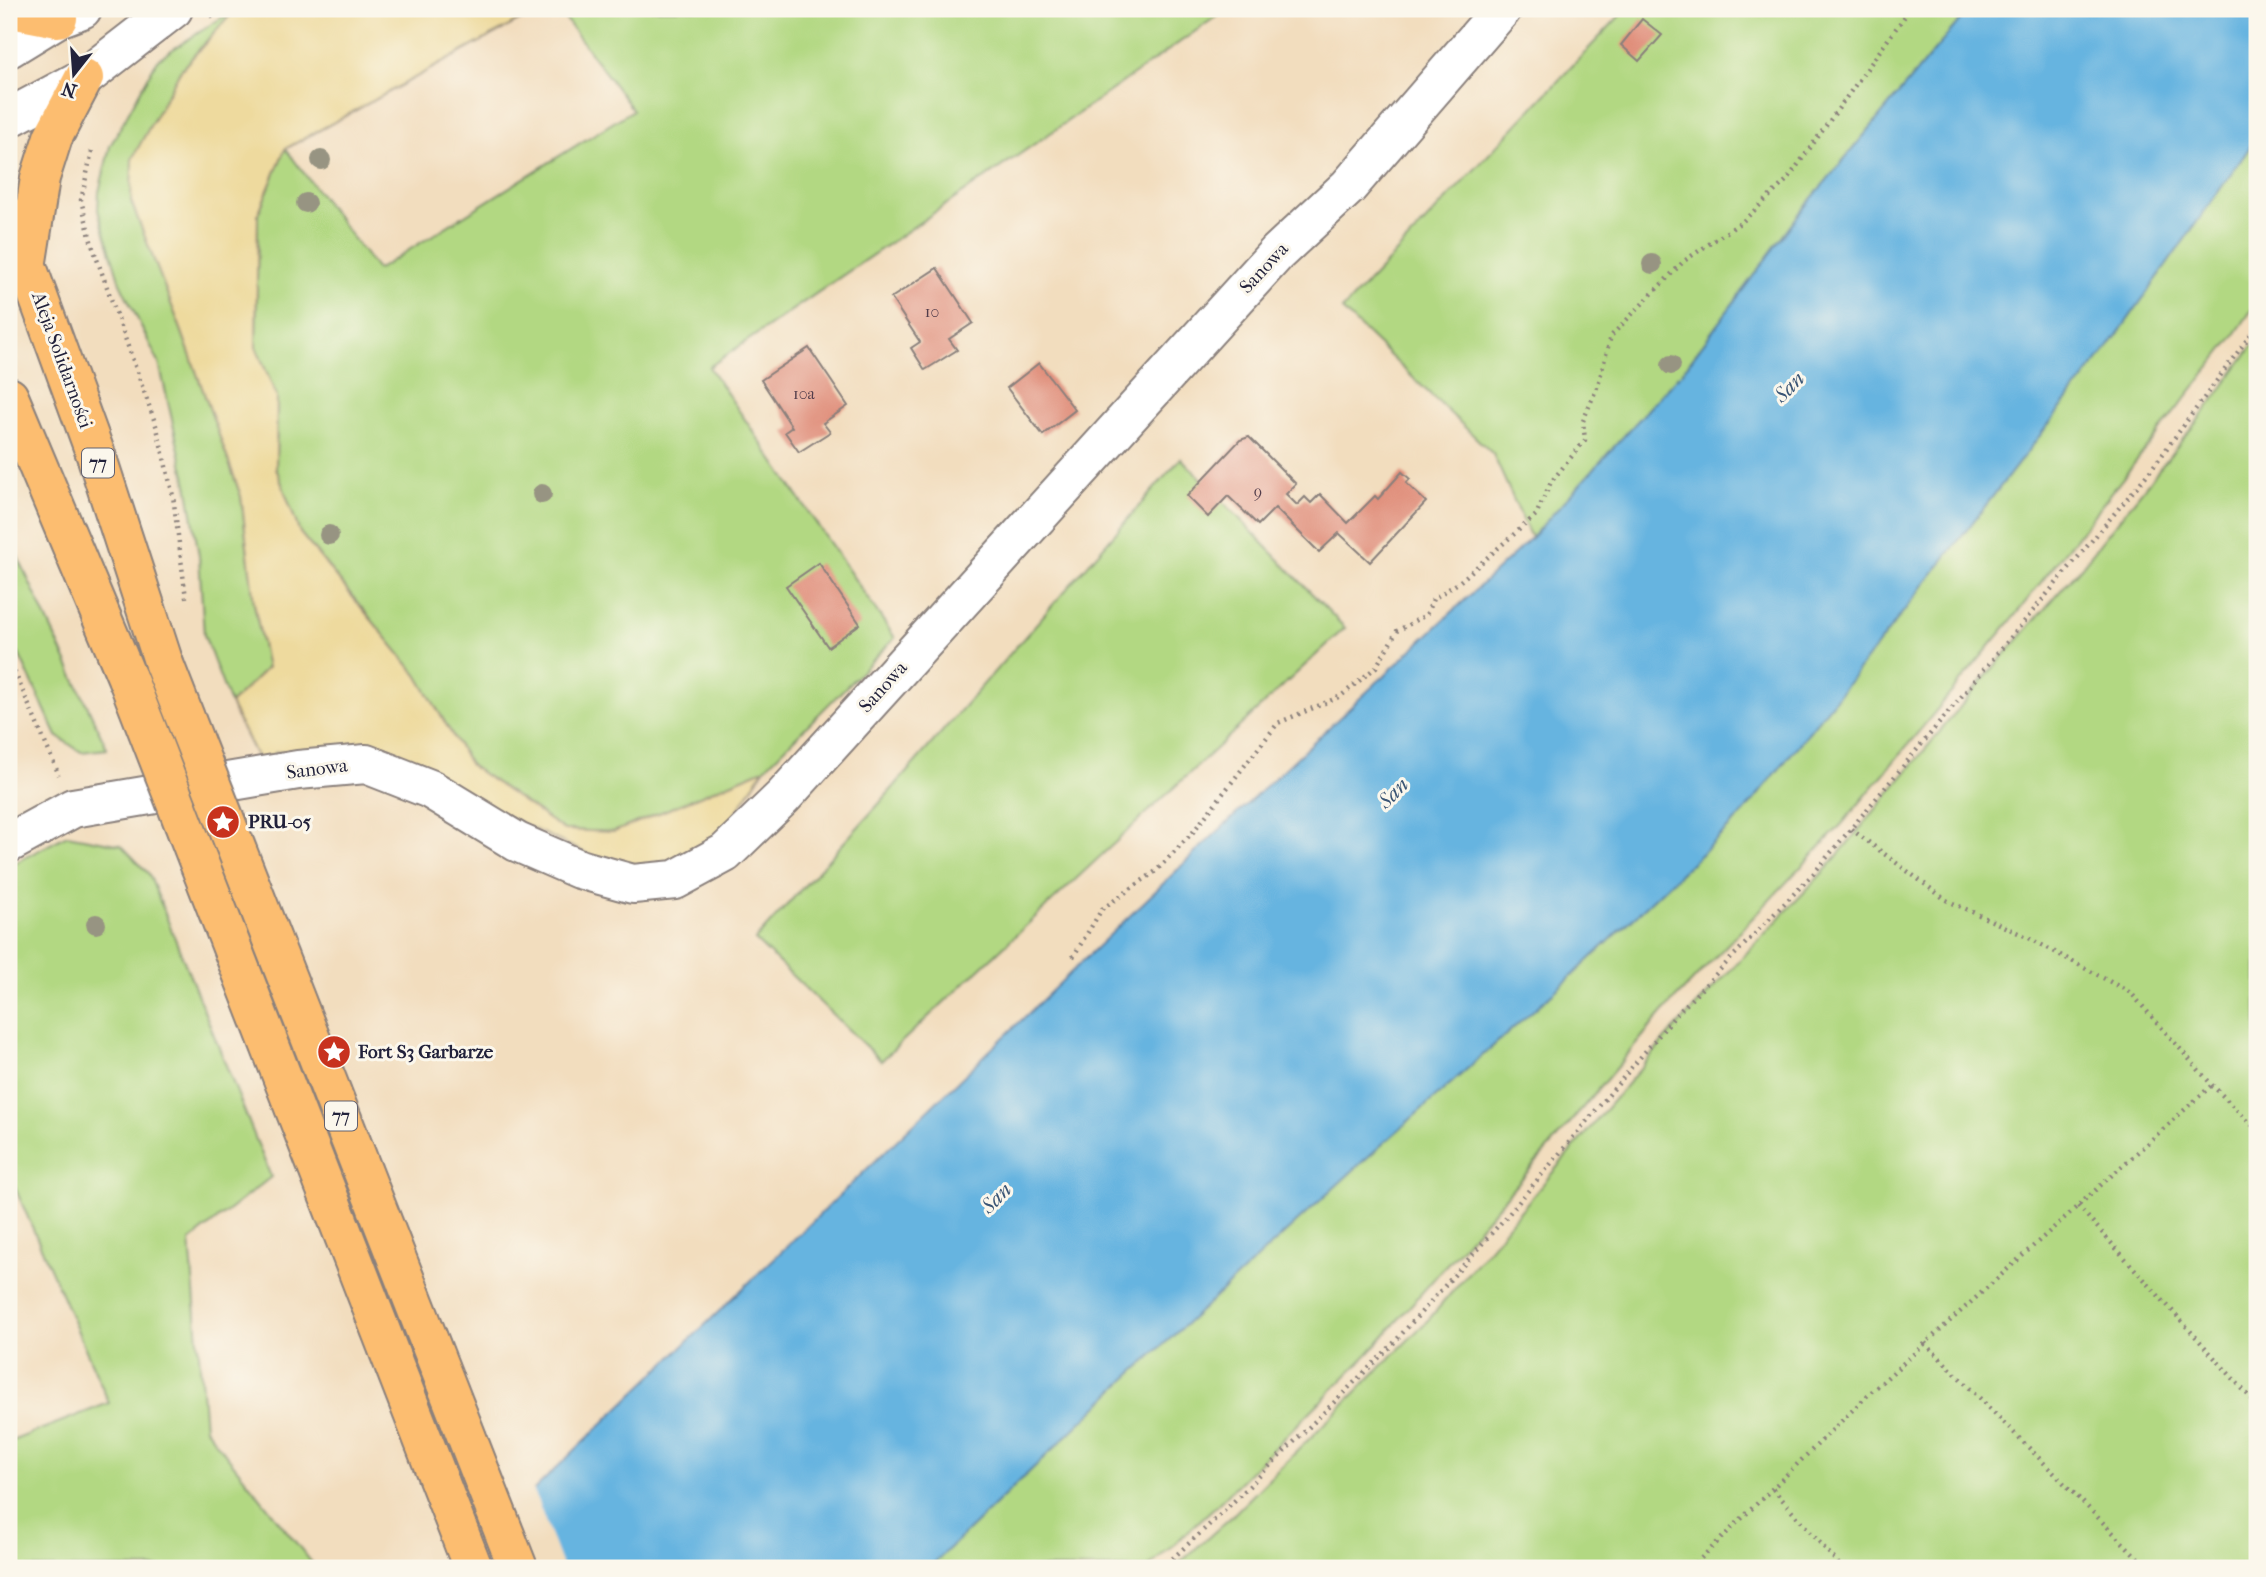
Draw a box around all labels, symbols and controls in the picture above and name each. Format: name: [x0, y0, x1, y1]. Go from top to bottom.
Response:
north arrow: [38, 38, 108, 108]
text: N: [59, 77, 79, 102]
street label: Sanowa: [1235, 238, 1293, 298]
street label: Aleja Solidarności: [27, 288, 97, 431]
house number: 10: [925, 302, 939, 321]
water label: San: [1768, 367, 1809, 408]
house number: 10a: [793, 384, 816, 403]
road number: 77: [82, 448, 114, 477]
house number: 9: [1254, 482, 1262, 501]
street label: Sanowa: [854, 657, 912, 717]
street label: Sanowa: [285, 754, 349, 784]
water label: San: [1372, 773, 1413, 814]
place icon: PRU-05: [204, 803, 242, 841]
place label: PRU-05: [248, 811, 311, 833]
place icon: Fort S3 Garbarze: [315, 1033, 353, 1071]
place label: Fort S3 Garbarze: [357, 1041, 494, 1063]
road number: 77: [325, 1101, 357, 1130]
water label: San: [975, 1178, 1016, 1219]

